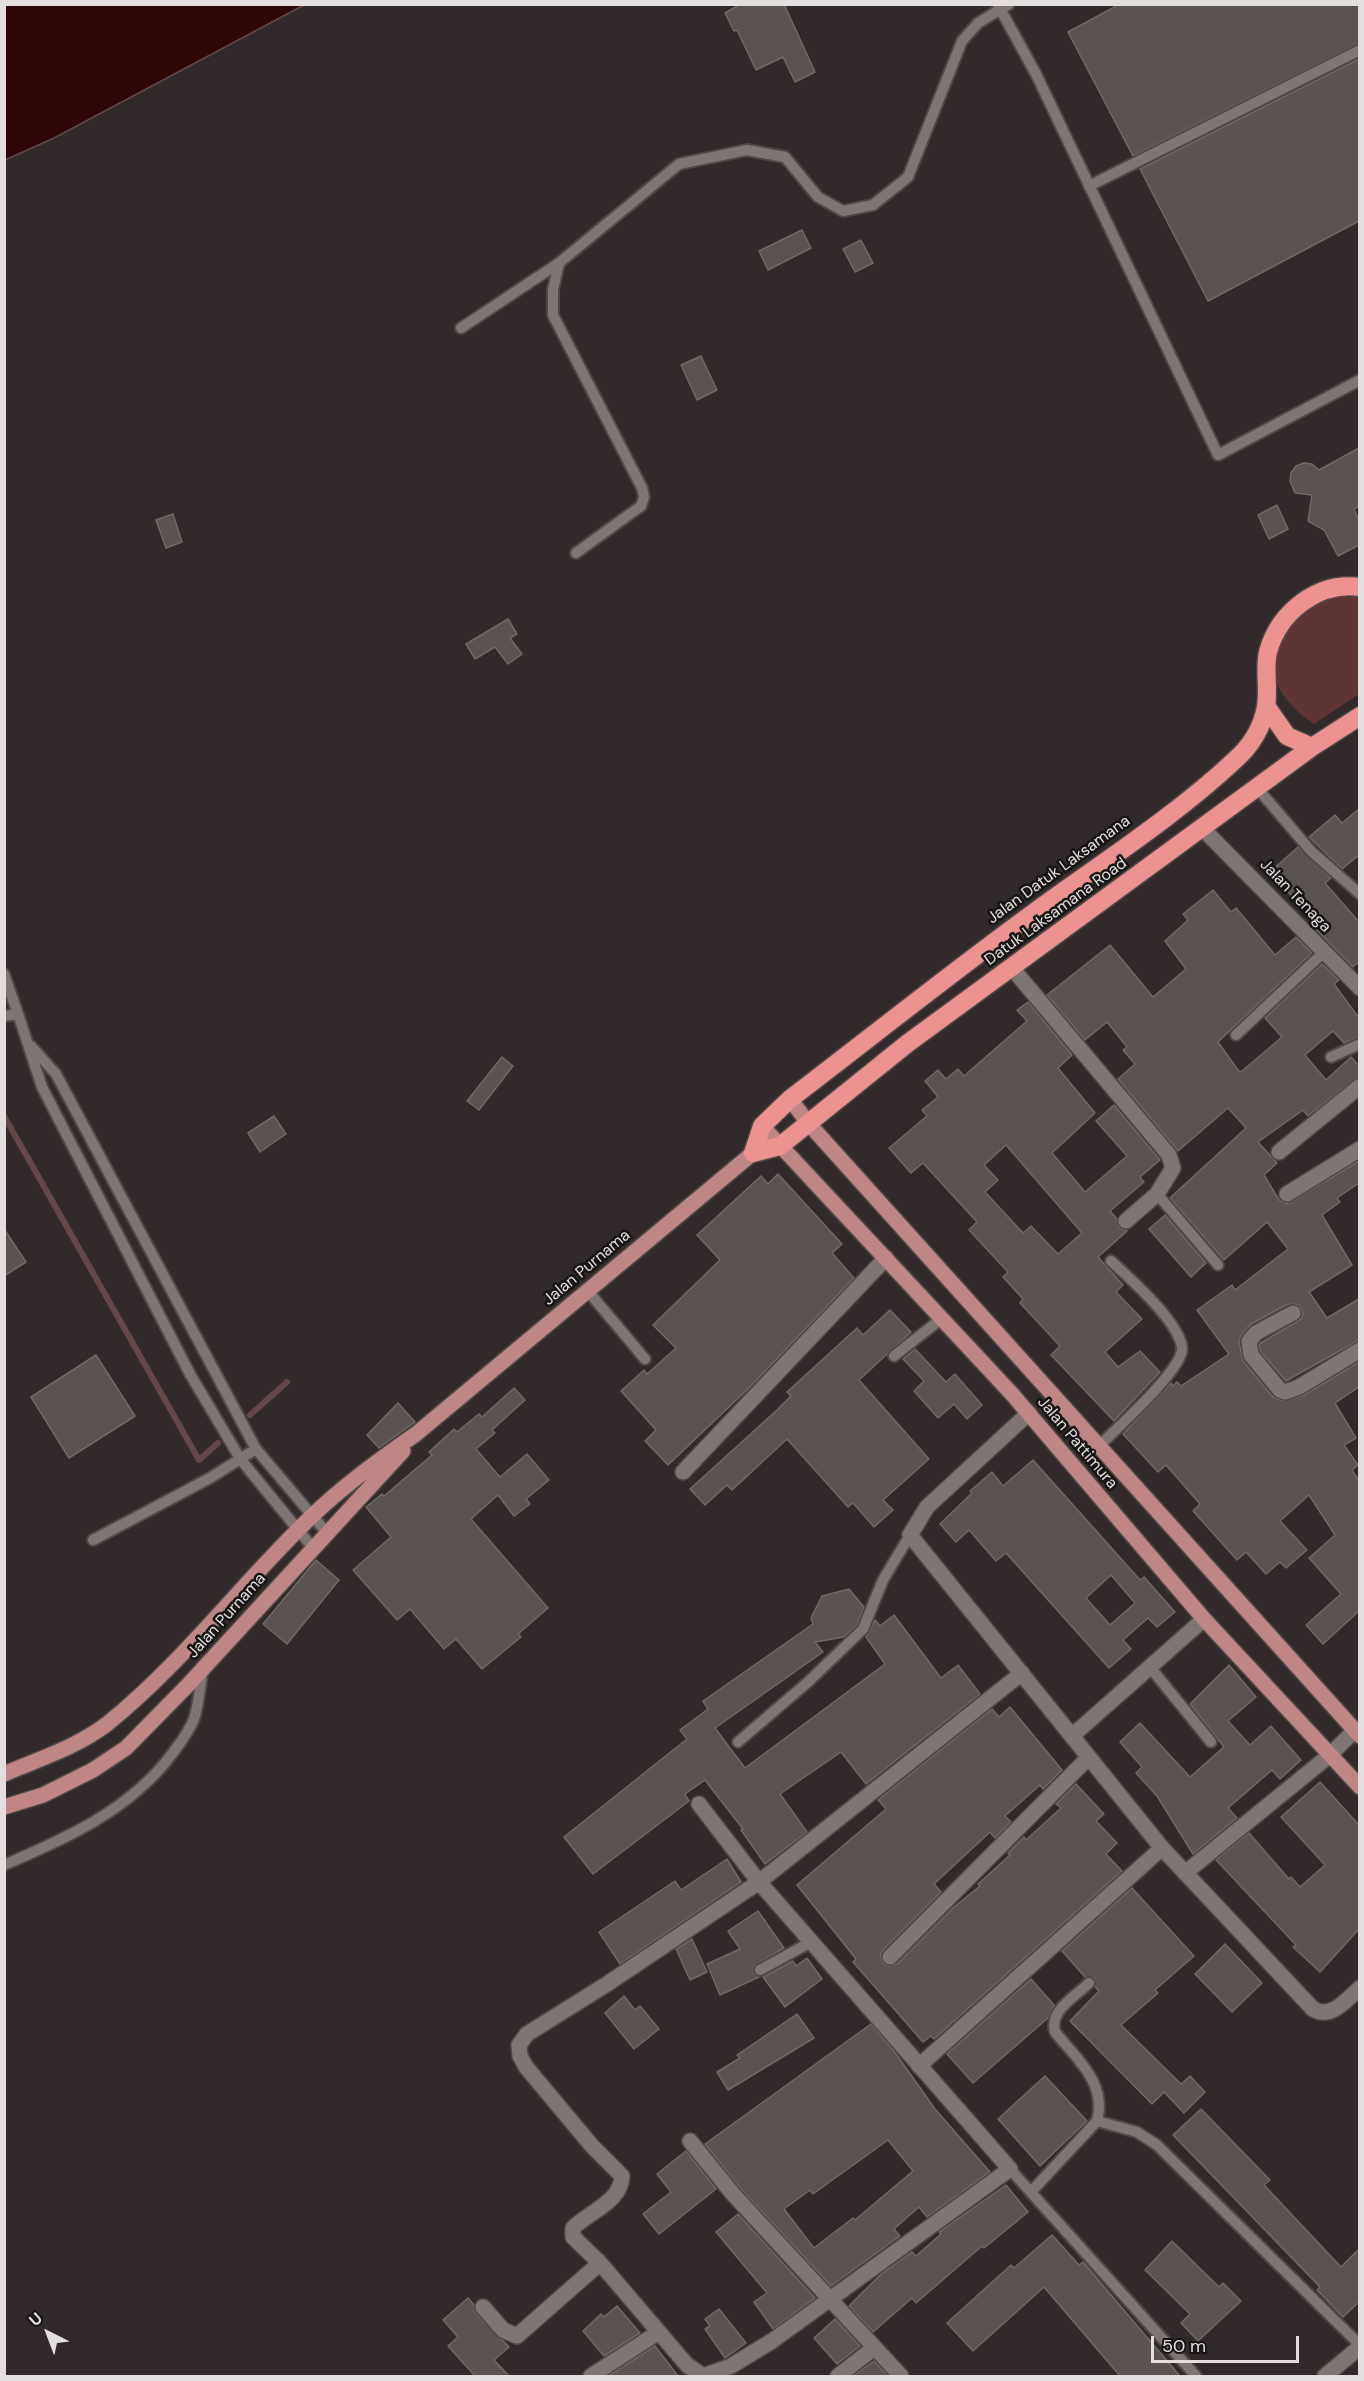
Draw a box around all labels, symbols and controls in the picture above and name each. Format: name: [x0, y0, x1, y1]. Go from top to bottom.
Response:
street label: Jalan Datuk Laksamana: [984, 812, 1134, 928]
street label: Datuk Laksamana Road: [981, 854, 1131, 970]
street label: Jalan Tenaga: [1255, 855, 1335, 937]
street label: Jalan Purnama: [540, 1226, 634, 1310]
street label: Jalan Pattimura: [1033, 1393, 1121, 1493]
street label: Jalan Purnama: [184, 1570, 270, 1662]
north arrow: [18, 2303, 78, 2363]
text: U: [25, 2308, 47, 2331]
scale bar: [1154, 2324, 1302, 2362]
text: 50 m: [1162, 2334, 1206, 2358]

